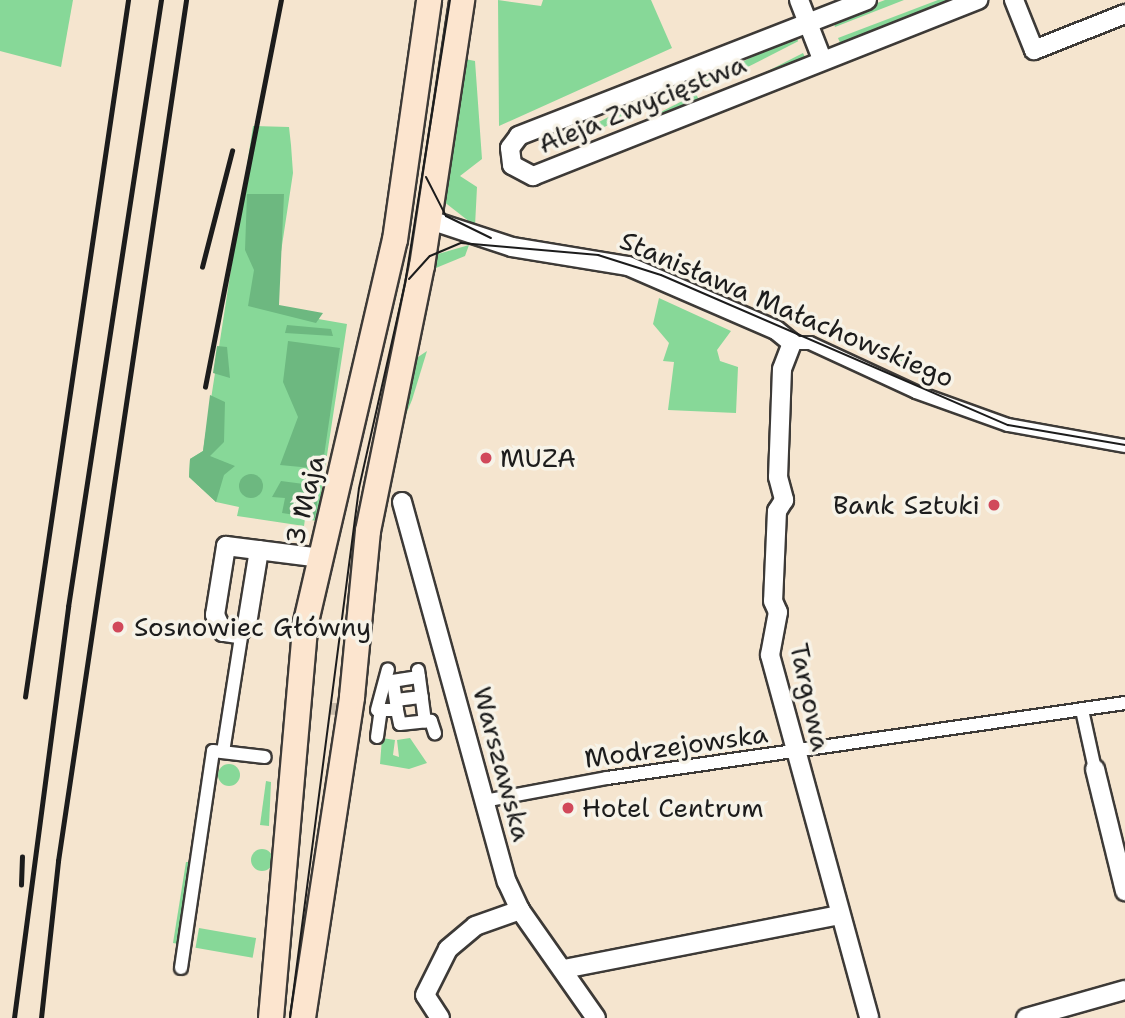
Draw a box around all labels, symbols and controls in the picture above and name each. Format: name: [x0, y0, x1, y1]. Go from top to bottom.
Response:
street label: Aleja Zwycięstwa: [534, 48, 750, 160]
street label: Stanisława Małachowskiego: [615, 224, 959, 394]
place label: MUZA: [500, 442, 576, 474]
marker: MUZA: [478, 450, 494, 466]
street label: 3 Maja: [279, 452, 331, 548]
place label: Bank Sztuki: [833, 489, 980, 521]
marker: Bank Sztuki: [986, 497, 1002, 513]
place label: Sosnowiec Główny: [134, 611, 371, 643]
marker: Sosnowiec Główny: [108, 617, 128, 637]
street label: Targowa: [783, 640, 837, 754]
street label: Warszawska: [466, 683, 538, 845]
street label: Modrzejowska: [582, 718, 770, 774]
place label: Hotel Centrum: [582, 792, 764, 824]
marker: Hotel Centrum: [560, 800, 576, 816]

